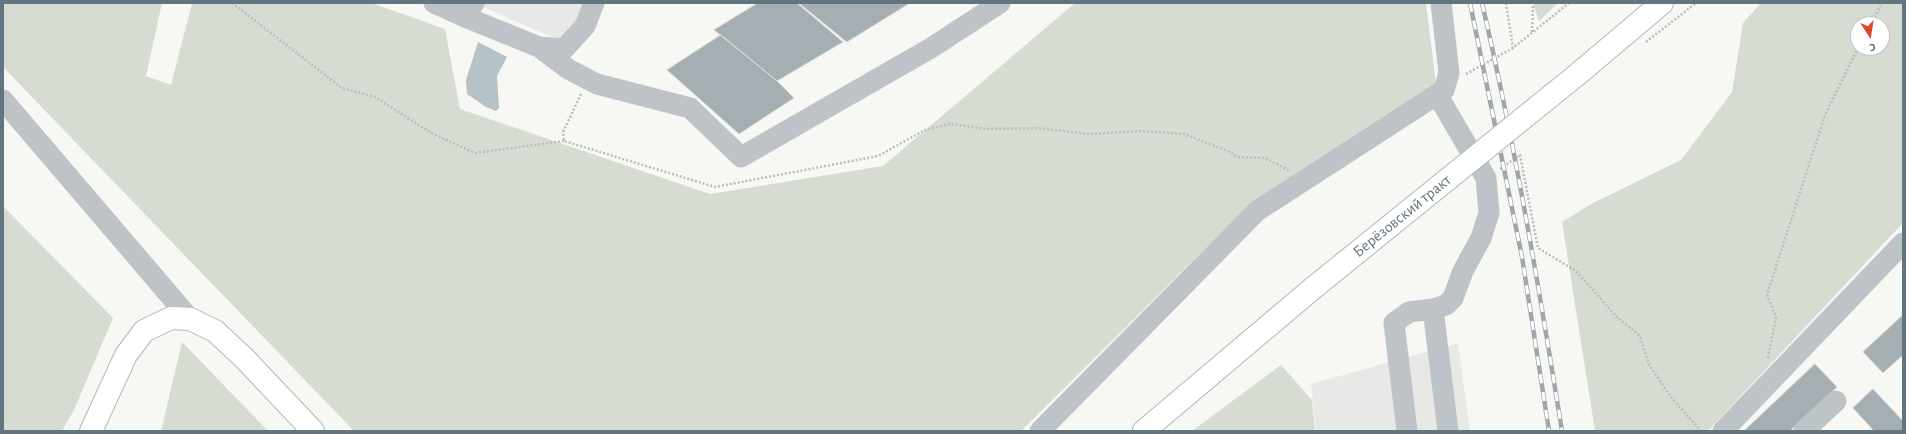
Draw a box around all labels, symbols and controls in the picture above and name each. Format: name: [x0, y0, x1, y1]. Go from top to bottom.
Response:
north arrow: [1850, 16, 1890, 56]
text: С: [1868, 41, 1877, 53]
street label: Берёзовский тракт: [1349, 171, 1455, 261]

